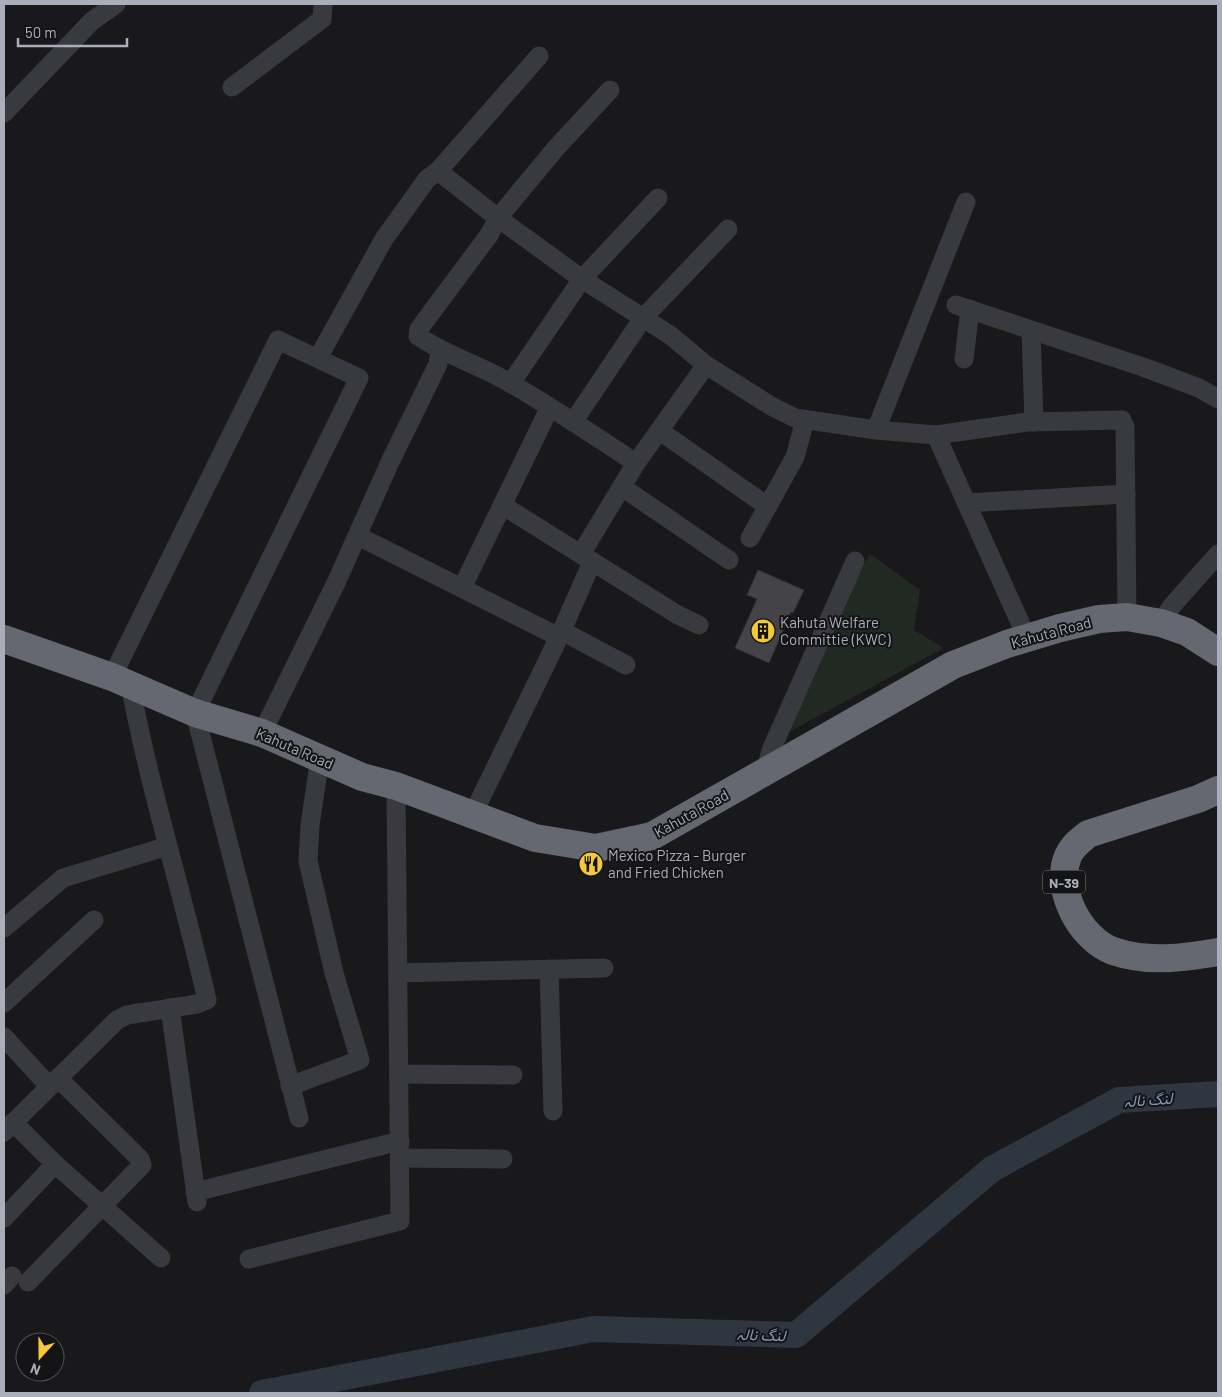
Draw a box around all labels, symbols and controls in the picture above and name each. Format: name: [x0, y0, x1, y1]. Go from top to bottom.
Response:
scale bar: [18, 15, 126, 47]
text: 50 m: [25, 23, 57, 41]
place label: Kahuta Welfare Committie (KWC): [780, 613, 891, 648]
street label: Kahuta Road: [1009, 613, 1093, 651]
building icon: Kahuta Welfare Committie (KWC): [750, 618, 776, 644]
street label: Kahuta Road: [254, 724, 336, 772]
street label: Kahuta Road: [651, 785, 731, 841]
place label: Mexico Pizza - Burger and Fried Chicken: [608, 846, 747, 881]
restaurant icon: Mexico Pizza - Burger and Fried Chicken: [578, 851, 604, 877]
road number: N-39: [1043, 870, 1085, 894]
water label: لنگ نالہ: [1123, 1088, 1175, 1110]
water label: لنگ نالہ: [736, 1324, 788, 1344]
north arrow: [15, 1332, 65, 1382]
text: N: [28, 1360, 43, 1379]

